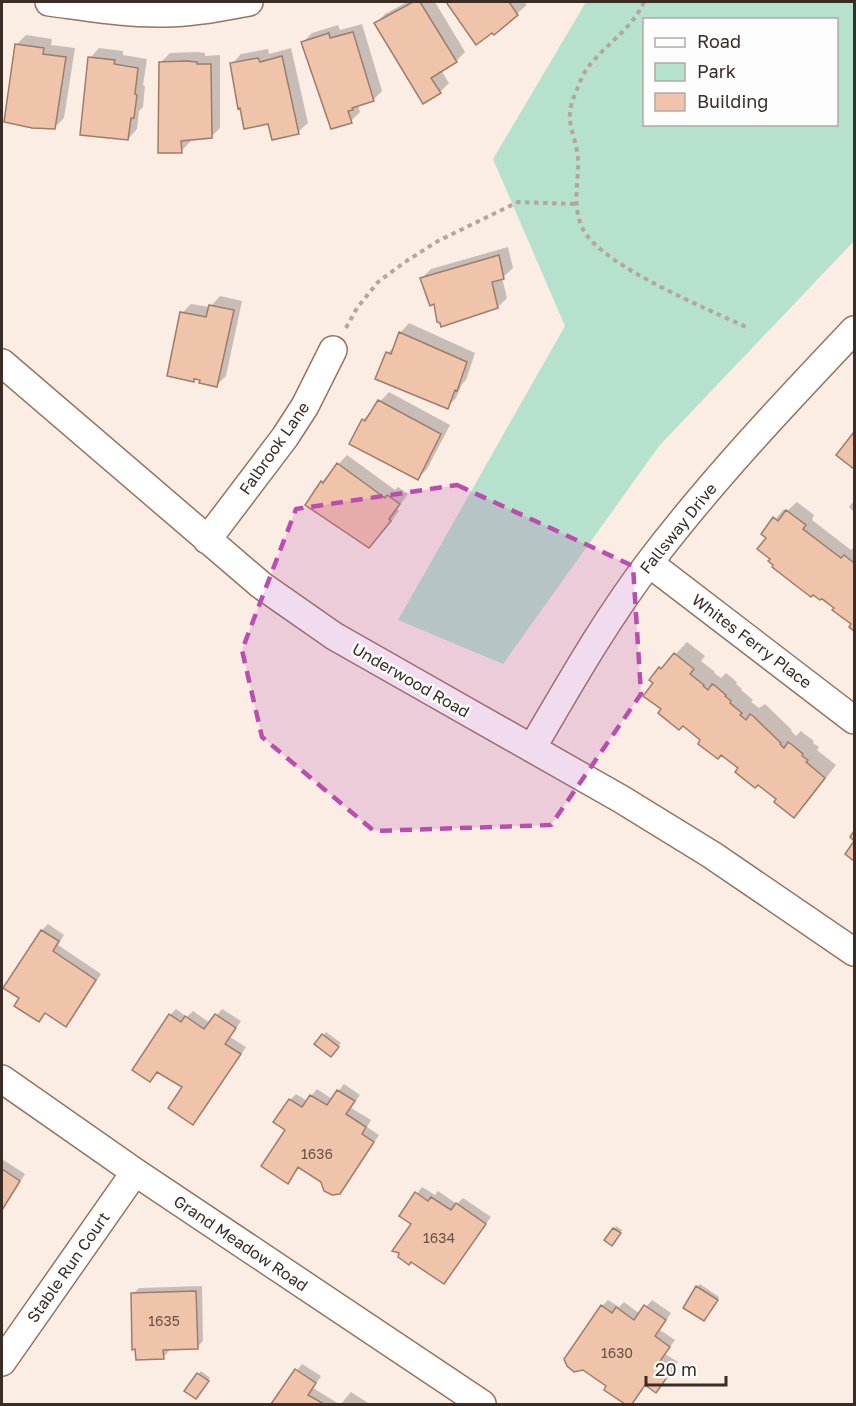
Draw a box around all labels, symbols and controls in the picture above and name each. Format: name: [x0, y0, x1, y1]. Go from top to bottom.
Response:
legend: [643, 18, 838, 126]
text: Road: [697, 30, 741, 52]
text: Park: [697, 60, 736, 82]
text: Building: [697, 90, 768, 112]
street label: Falbrook Lane: [235, 398, 313, 498]
street label: Fallsway Drive: [635, 479, 721, 577]
street label: Whites Ferry Place: [688, 589, 816, 693]
street label: Underwood Road: [349, 638, 473, 722]
house number: 1636: [301, 1145, 333, 1162]
street label: Grand Meadow Road: [170, 1191, 312, 1295]
street label: Stable Run Court: [22, 1208, 114, 1326]
house number: 1634: [423, 1229, 455, 1246]
house number: 1635: [148, 1312, 180, 1329]
house number: 1630: [601, 1344, 633, 1361]
scale bar: [646, 1349, 726, 1387]
text: 20 m: [655, 1358, 697, 1380]

